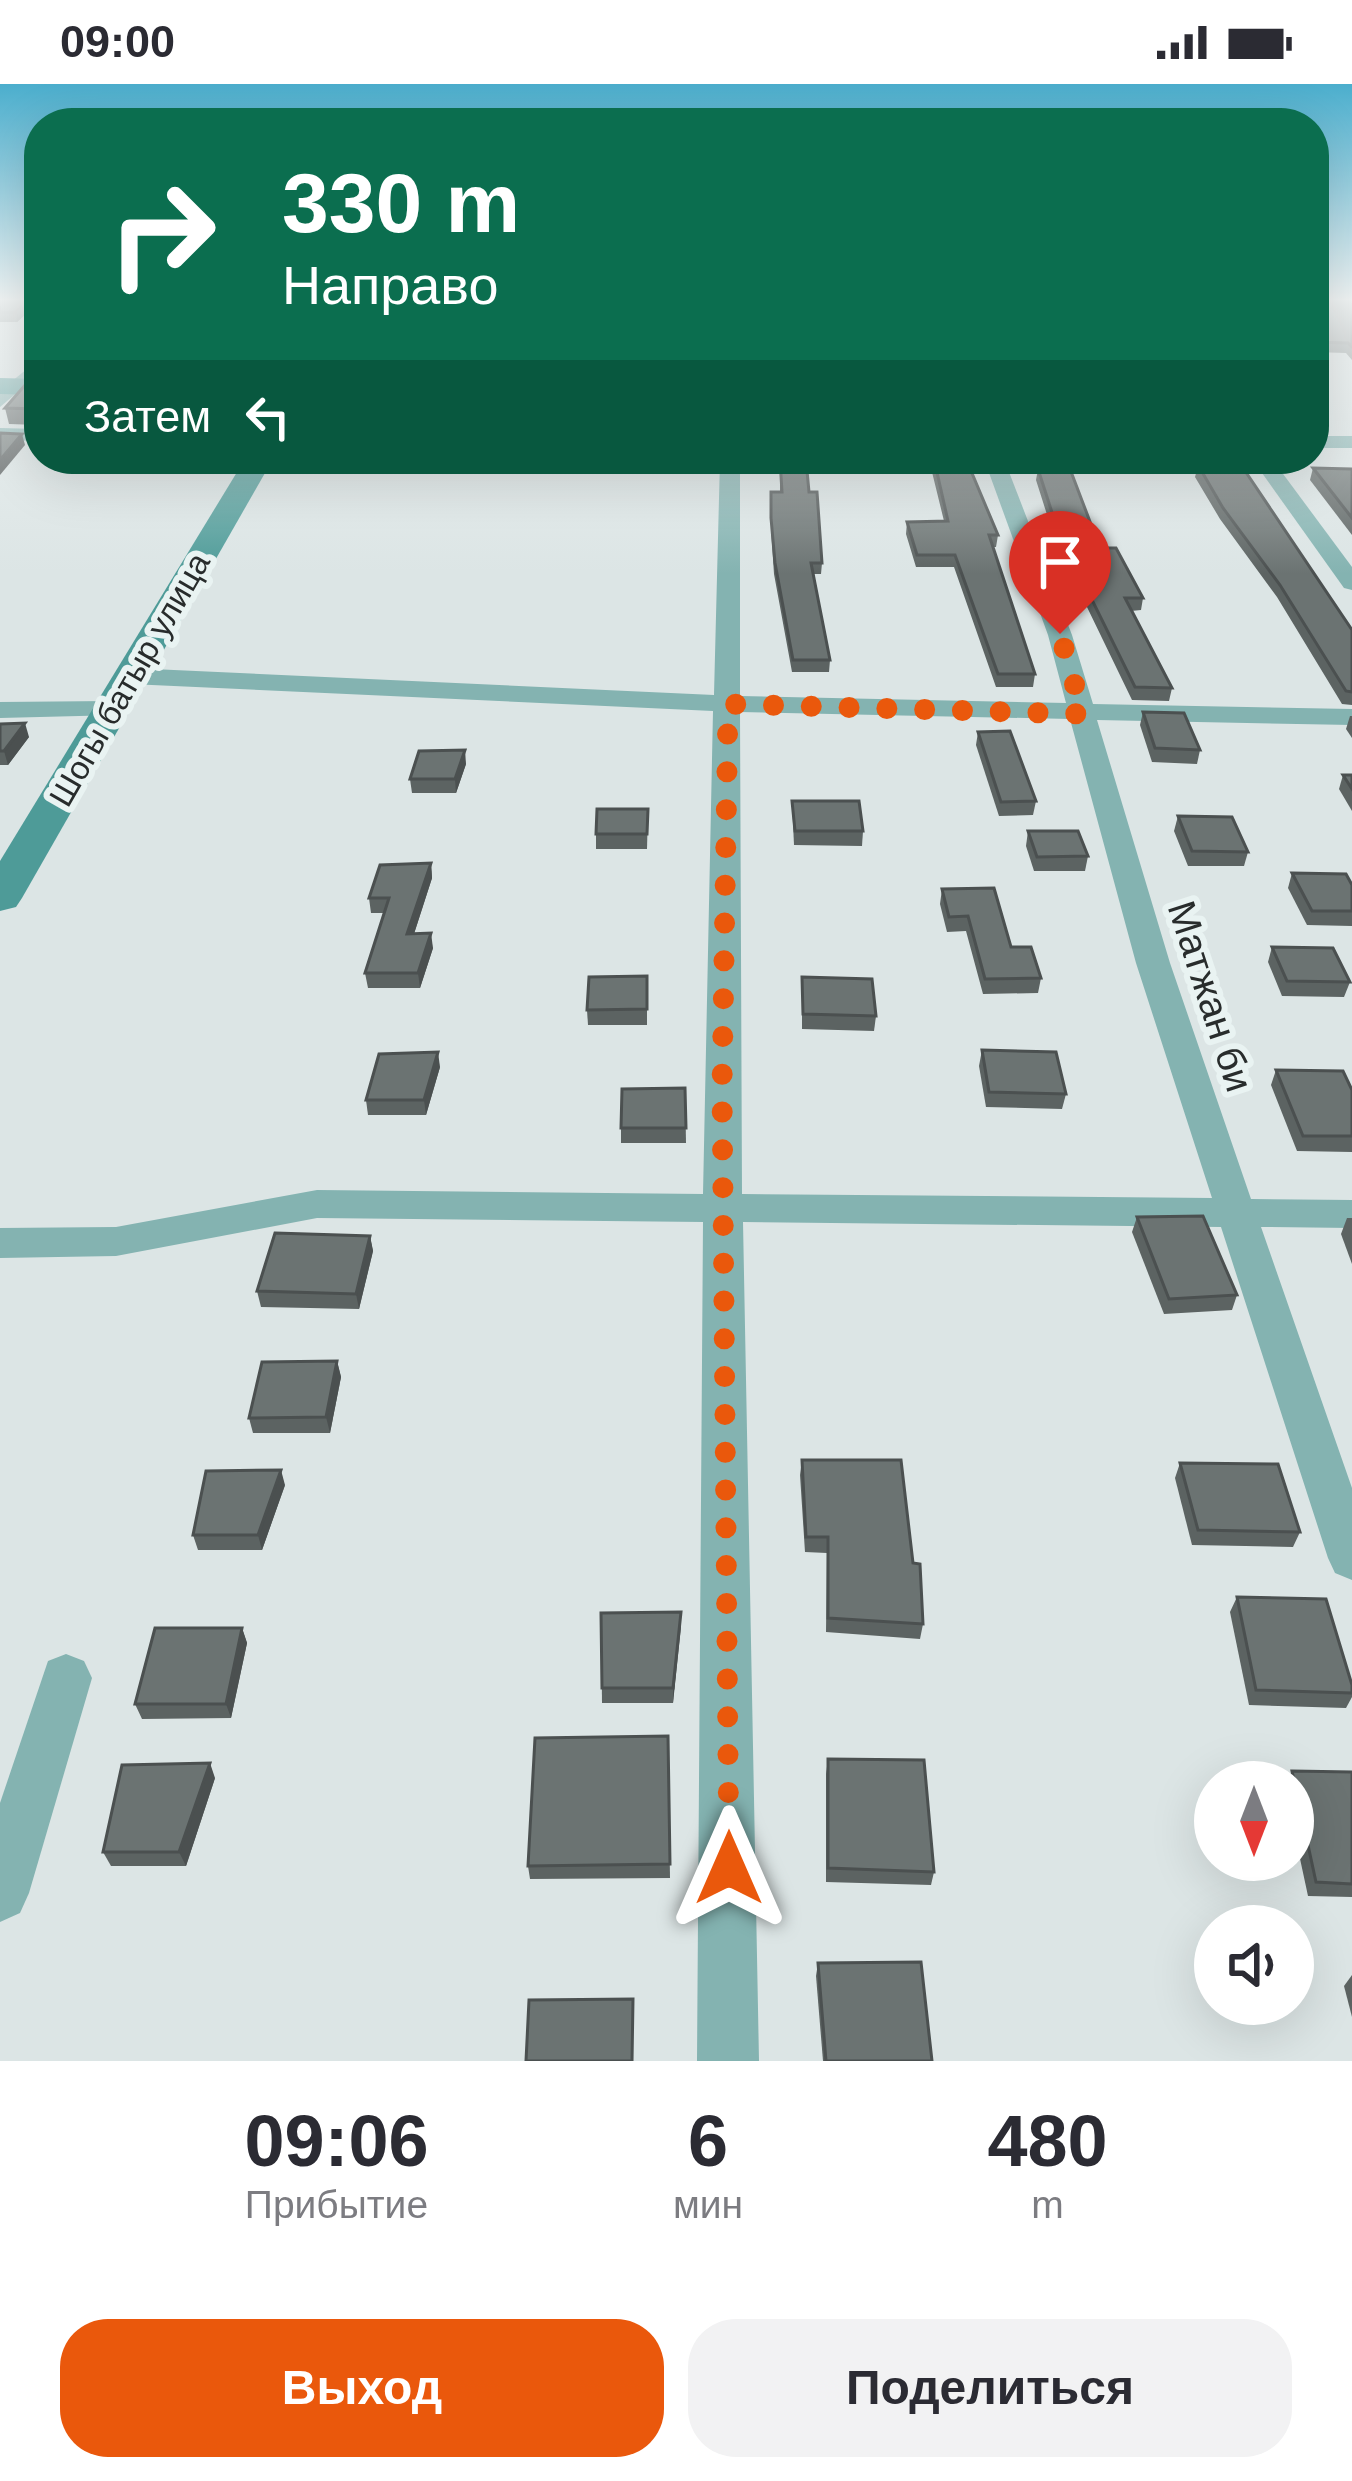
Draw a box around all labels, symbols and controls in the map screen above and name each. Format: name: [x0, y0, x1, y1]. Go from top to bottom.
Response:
text: 09:00: [60, 16, 175, 67]
icon: right: [84, 156, 240, 312]
text: 330 m: [282, 156, 520, 250]
text: Направо: [282, 255, 498, 315]
icon: left: [235, 384, 301, 450]
text: Затем: [84, 391, 211, 442]
pin: [1009, 511, 1111, 634]
icon: arrive: [1027, 529, 1093, 595]
street label: Шогы батыр улица: [42, 545, 217, 813]
street label: Матжан би: [1160, 896, 1261, 1097]
north arrow: [1194, 1761, 1314, 1881]
map controls: [1194, 1761, 1314, 2025]
position arrow: [666, 1805, 792, 1931]
button: sound: [1194, 1905, 1314, 2025]
text: 09:06: [244, 2101, 429, 2181]
text: 6: [688, 2101, 728, 2181]
text: 480: [987, 2101, 1108, 2181]
text: Прибытие: [245, 2183, 428, 2226]
text: мин: [673, 2183, 743, 2226]
text: m: [1031, 2183, 1064, 2226]
button: Выход: [60, 2319, 664, 2457]
button: Поделиться: [688, 2319, 1292, 2457]

